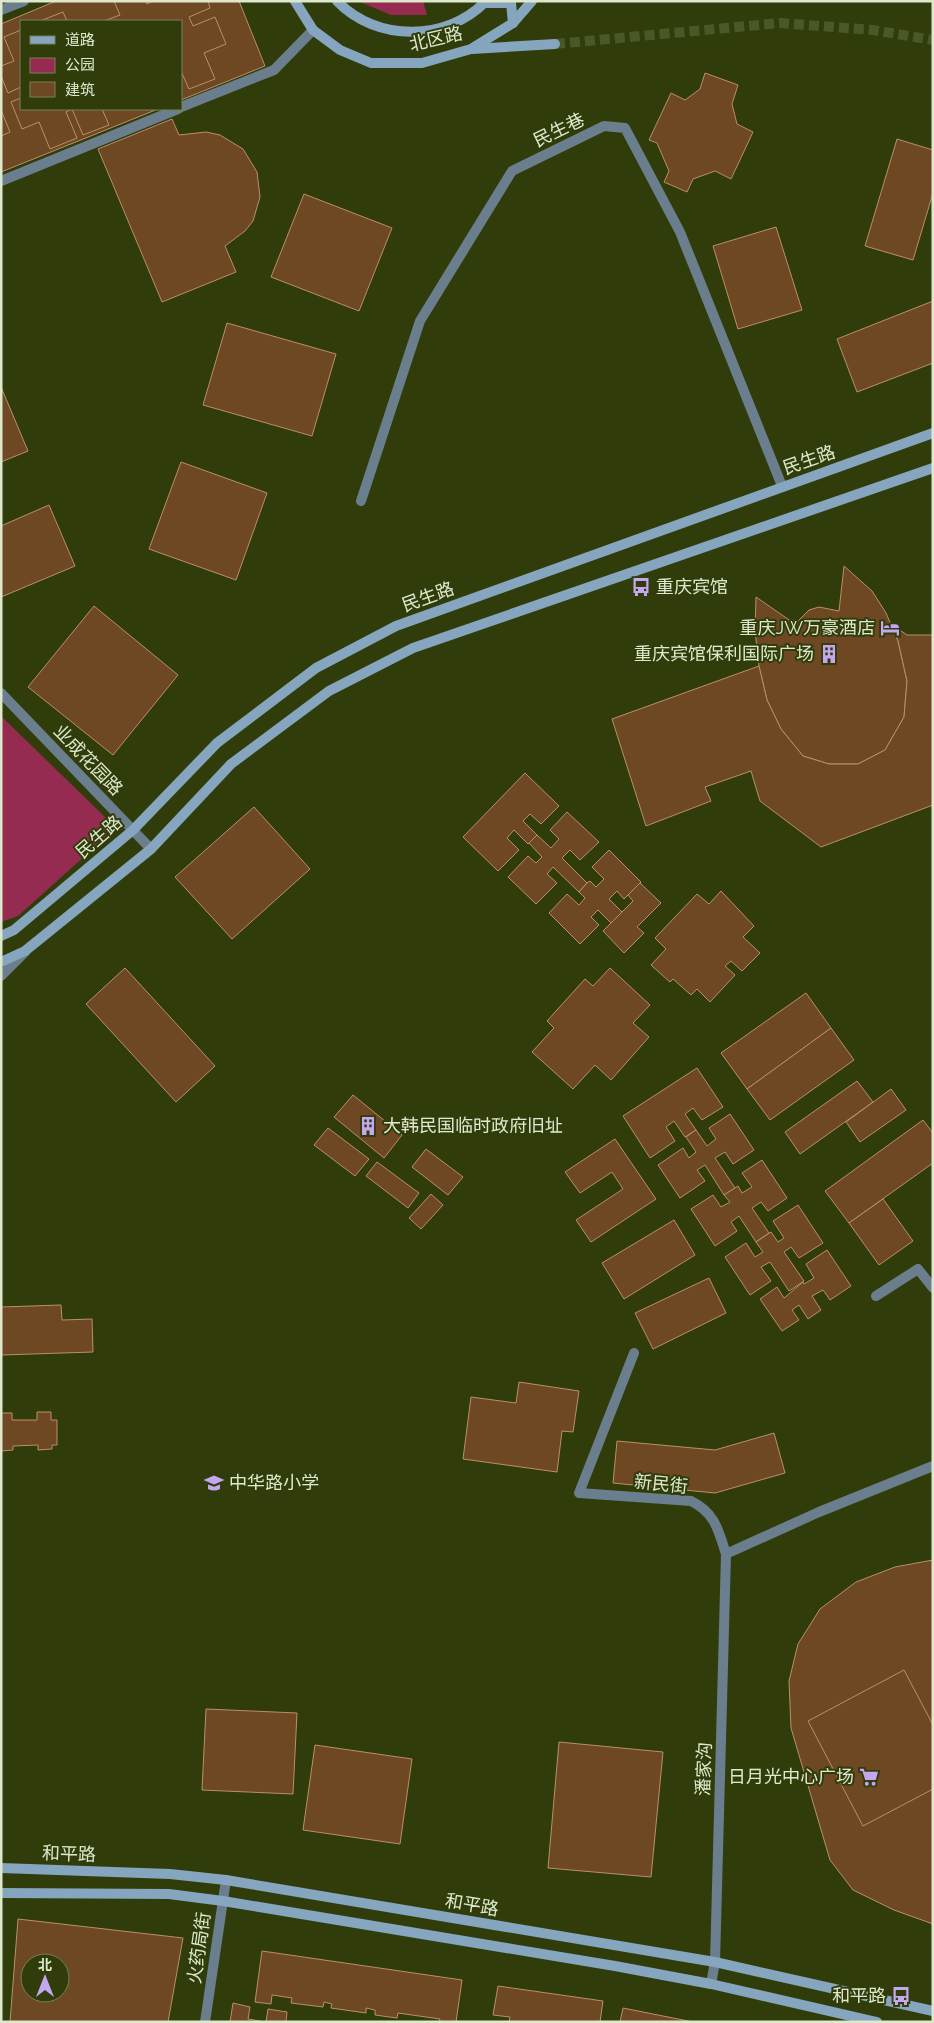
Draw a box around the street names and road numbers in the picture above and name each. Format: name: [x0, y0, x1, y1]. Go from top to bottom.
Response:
street label: 北区路: [407, 22, 465, 55]
street label: 民生巷: [530, 108, 588, 151]
street label: 民生路: [780, 441, 838, 478]
street label: 民生路: [399, 577, 457, 616]
street label: 业成花园路: [50, 720, 127, 799]
street label: 民生路: [71, 811, 126, 862]
street label: 新民街: [633, 1470, 689, 1497]
street label: 潘家沟: [692, 1742, 715, 1796]
street label: 和平路: [42, 1842, 96, 1865]
street label: 和平路: [444, 1889, 500, 1920]
street label: 火药局街: [183, 1911, 214, 1985]

